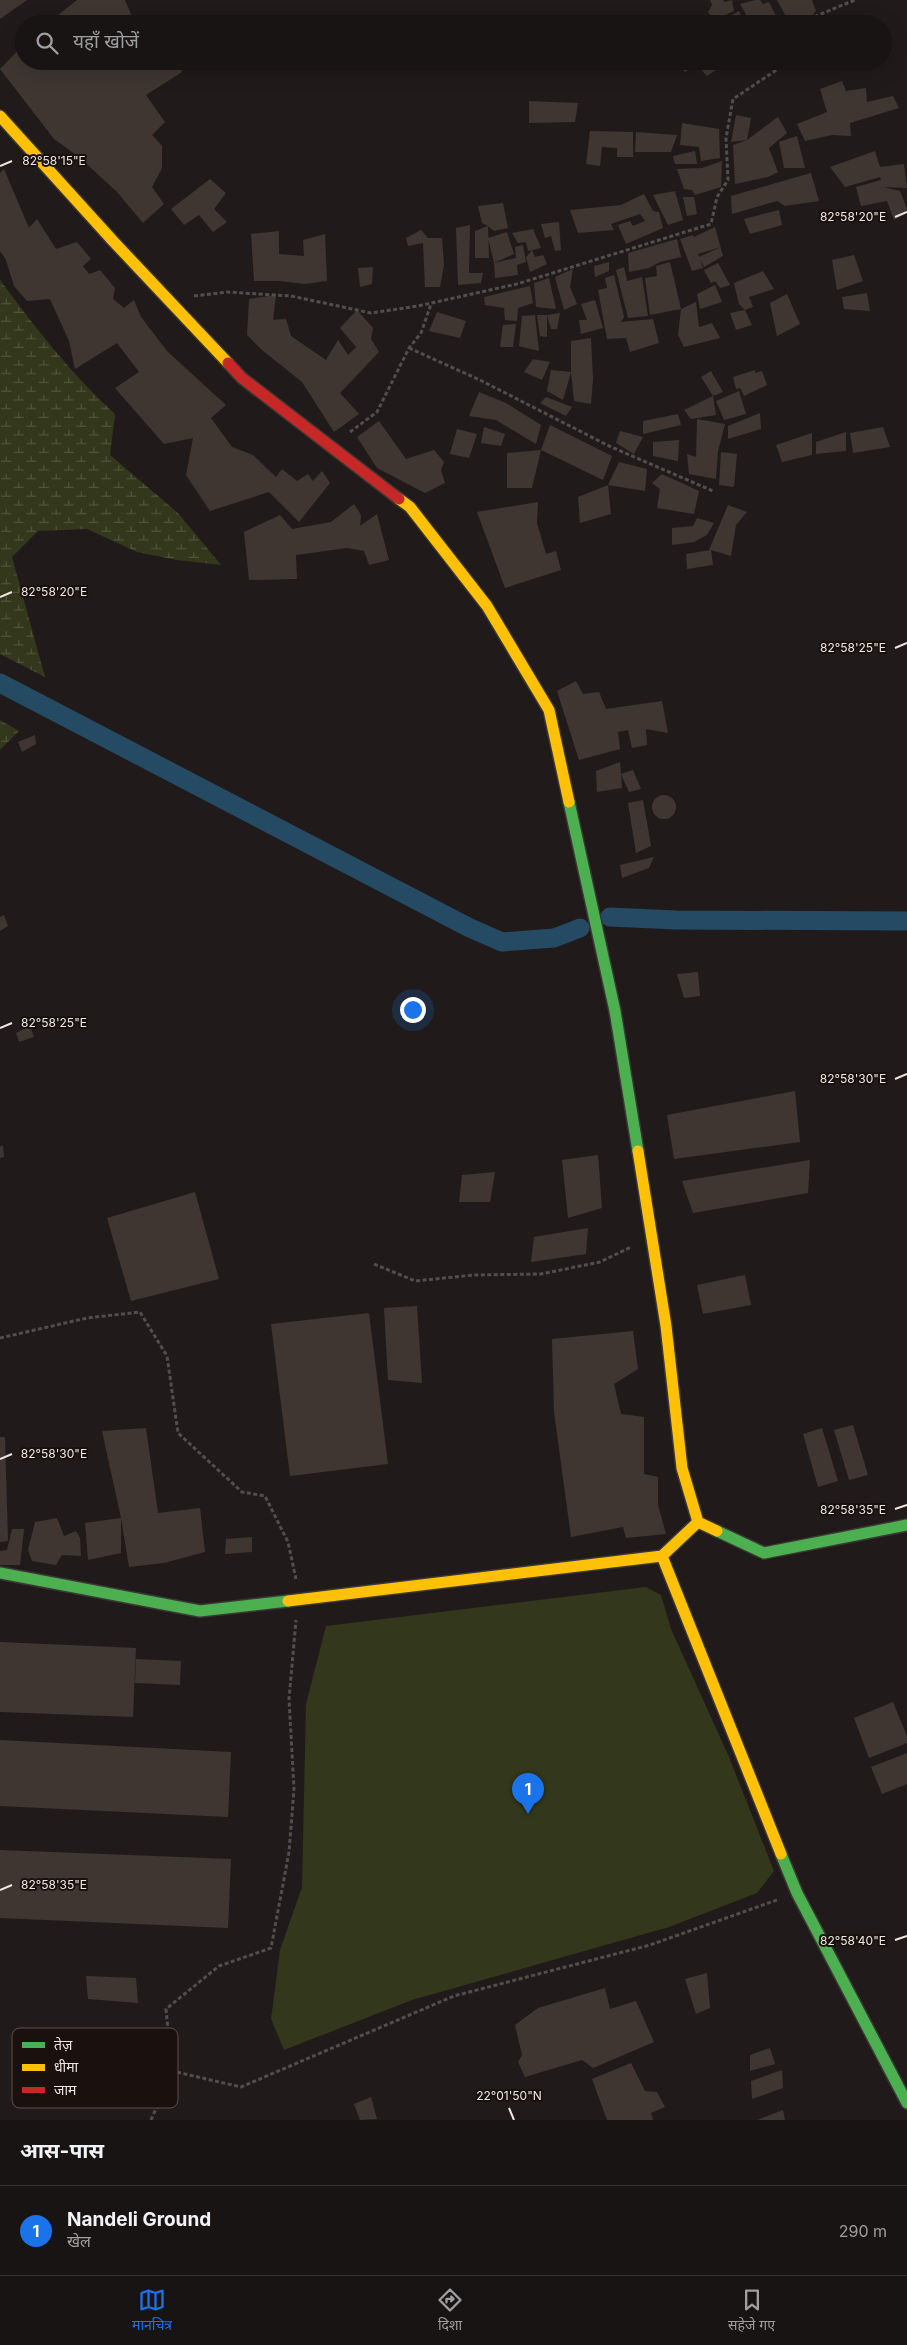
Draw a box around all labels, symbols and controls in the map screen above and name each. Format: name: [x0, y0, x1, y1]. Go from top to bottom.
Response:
search box: [15, 15, 892, 70]
icon: search: [33, 29, 61, 57]
text: यहाँ खोजें: [73, 30, 139, 53]
text: 82°58'15"E: [22, 153, 86, 168]
text: 82°58'20"E: [820, 209, 886, 224]
text: 82°58'20"E: [21, 584, 87, 599]
text: 82°58'25"E: [820, 640, 886, 655]
your location: [400, 997, 426, 1023]
text: 82°58'25"E: [21, 1015, 87, 1030]
text: 82°58'30"E: [820, 1071, 886, 1086]
text: 82°58'30"E: [21, 1446, 87, 1461]
text: 82°58'35"E: [820, 1502, 886, 1517]
pin: 1: [512, 1773, 544, 1814]
text: 82°58'35"E: [21, 1877, 87, 1892]
text: 82°58'40"E: [820, 1933, 886, 1948]
legend: [12, 2028, 178, 2108]
text: तेज़: [54, 2036, 73, 2053]
text: धीमा: [54, 2058, 79, 2075]
text: जाम: [54, 2081, 77, 2098]
text: 22°01'50"N: [476, 2088, 542, 2103]
text: आस-पास: [20, 2138, 104, 2163]
text: Nandeli Ground: [67, 2208, 211, 2231]
text: 1: [33, 2221, 39, 2241]
text: 290 m: [839, 2221, 887, 2241]
text: खेल: [67, 2231, 91, 2251]
tab: मानचित्र: [132, 2286, 172, 2336]
tab: दिशा: [436, 2286, 464, 2336]
tab: सहेजे गए: [728, 2286, 775, 2336]

